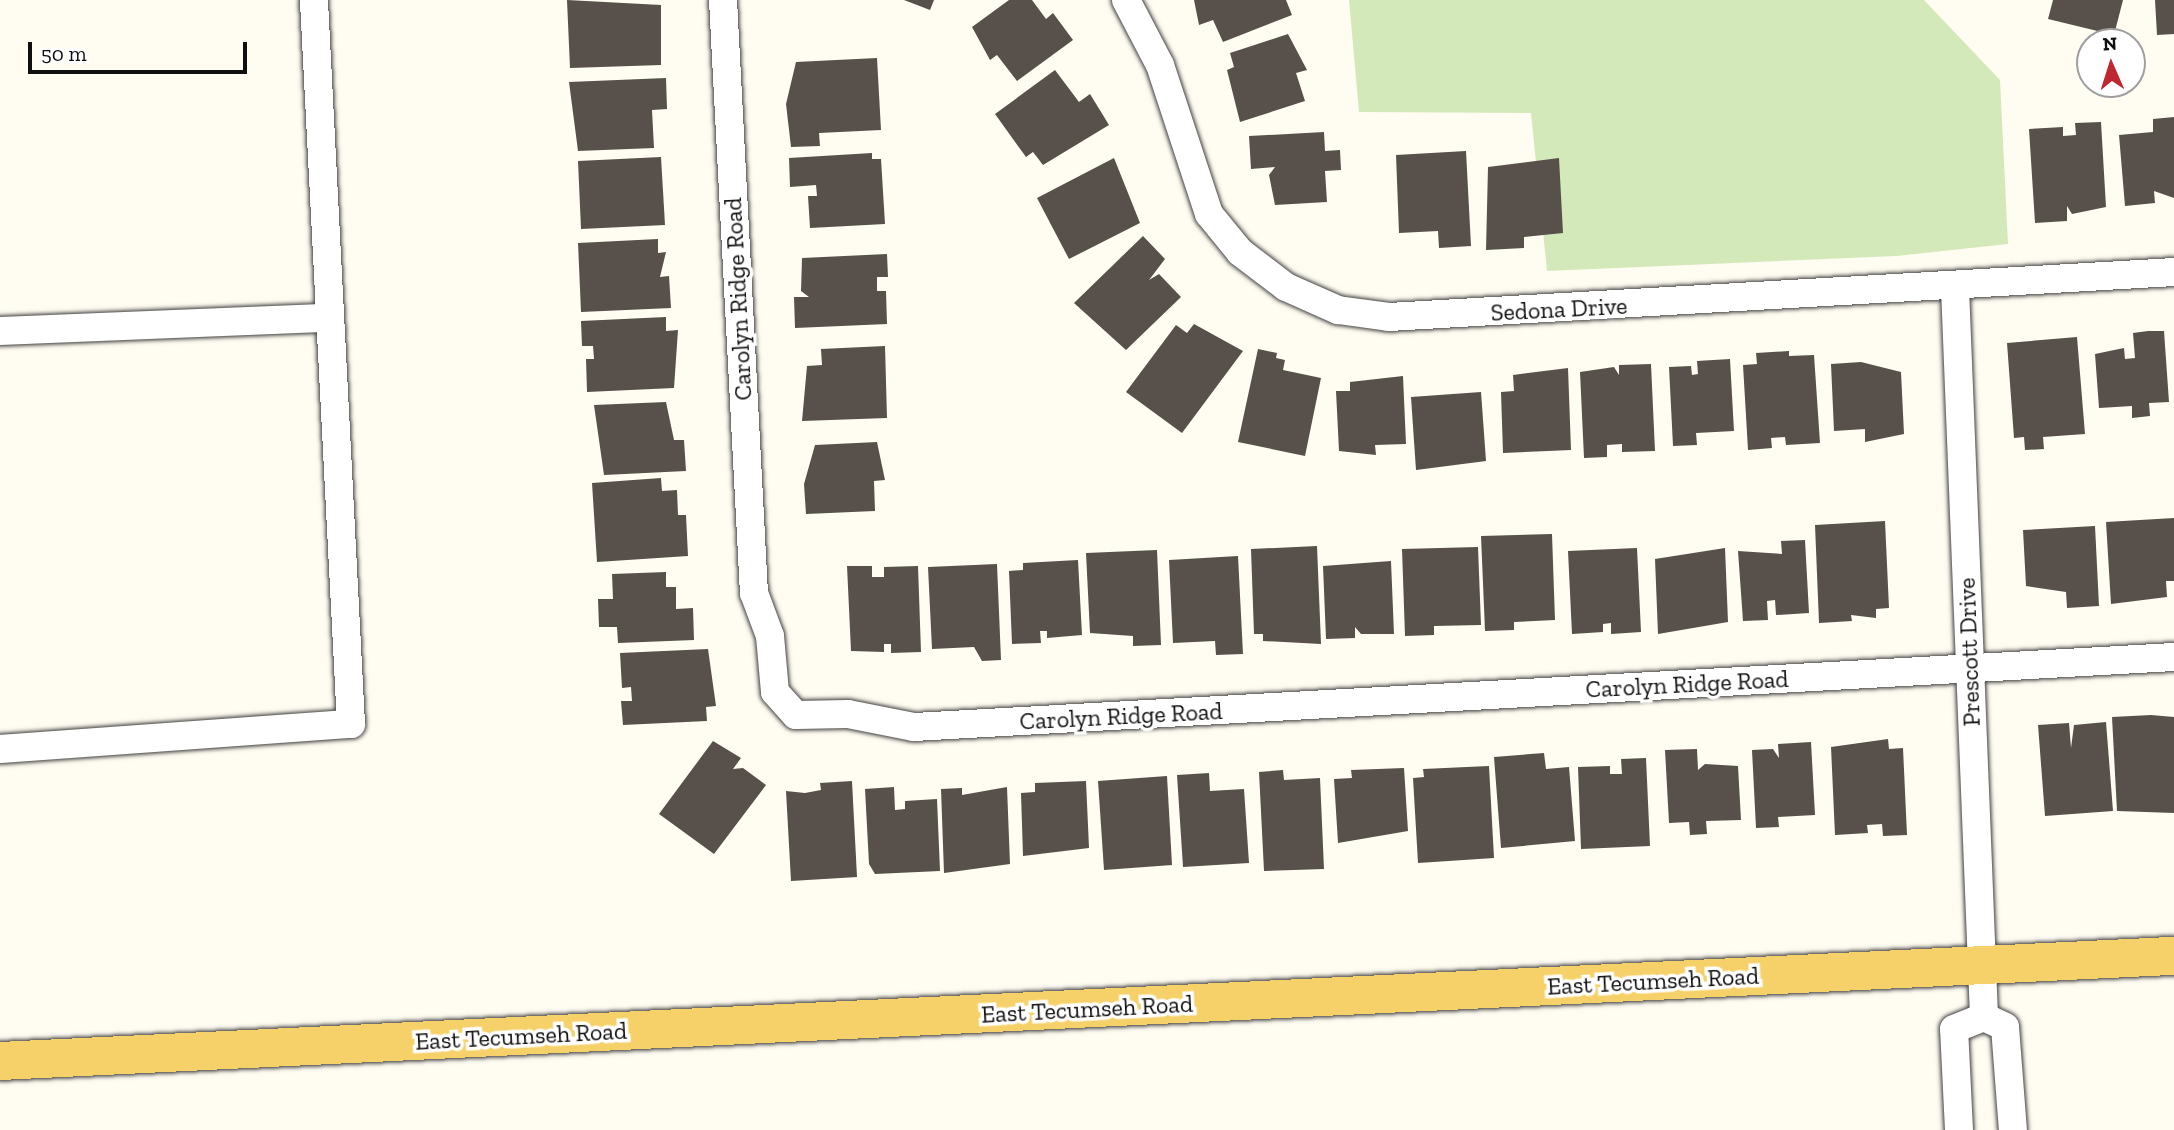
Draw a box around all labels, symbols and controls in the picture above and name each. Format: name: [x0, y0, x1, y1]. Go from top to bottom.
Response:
scale bar: [32, 28, 250, 72]
north arrow: [2076, 28, 2146, 98]
text: N: [2102, 32, 2118, 55]
text: 50 m: [41, 41, 87, 66]
street label: Carolyn Ridge Road: [718, 197, 758, 401]
street label: Sedona Drive: [1490, 291, 1628, 327]
street label: Prescott Drive: [1952, 577, 1986, 727]
street label: Carolyn Ridge Road: [1585, 664, 1789, 704]
street label: Carolyn Ridge Road: [1019, 696, 1223, 736]
street label: East Tecumseh Road: [1546, 961, 1760, 1001]
street label: East Tecumseh Road: [980, 989, 1194, 1029]
street label: East Tecumseh Road: [414, 1016, 628, 1056]

